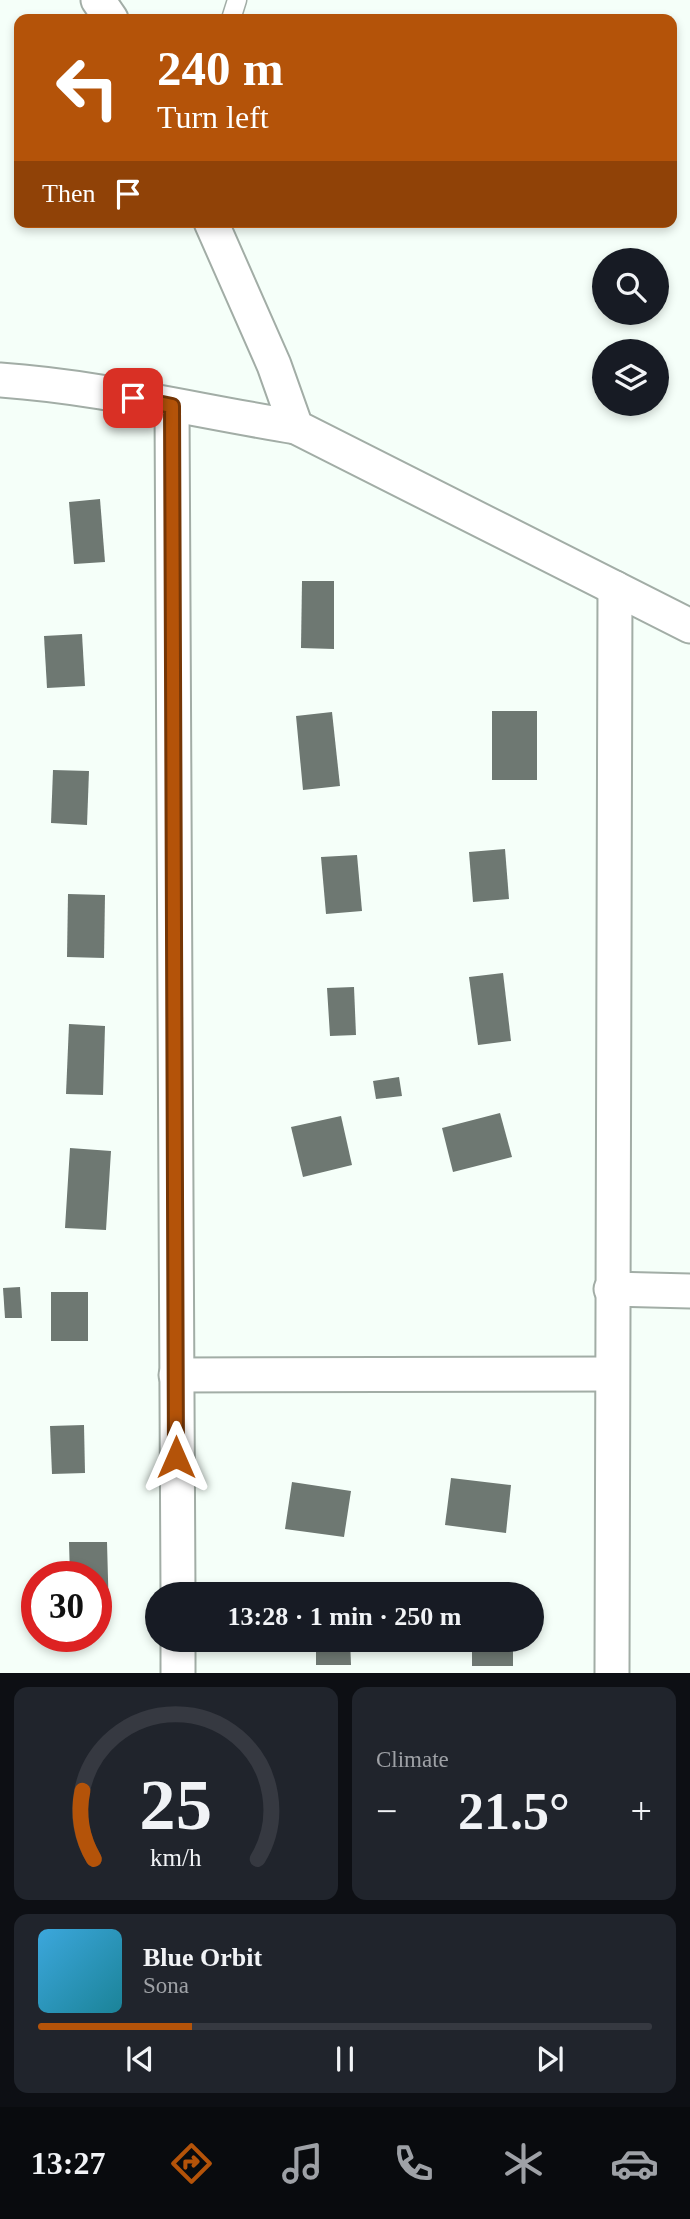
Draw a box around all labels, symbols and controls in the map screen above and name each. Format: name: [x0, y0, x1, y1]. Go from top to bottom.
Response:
text: 240 m: [157, 41, 284, 96]
icon: left: [42, 42, 133, 133]
text: Turn left: [157, 99, 269, 135]
icon: arrive: [109, 175, 147, 213]
text: Then: [42, 179, 95, 208]
map controls: [592, 248, 669, 416]
button: search: [592, 248, 669, 325]
button: layers: [592, 339, 669, 416]
pin: [103, 368, 163, 428]
icon: arrive: [114, 379, 152, 417]
position arrow: [139, 1420, 213, 1494]
speed limit sign: 30: [21, 1561, 112, 1652]
text: 13:28 · 1 min · 250 m: [228, 1602, 462, 1631]
text: Climate: [376, 1747, 449, 1772]
text: 25: [140, 1765, 212, 1846]
text: 21.5°: [458, 1783, 570, 1840]
text: −: [376, 1790, 397, 1832]
text: +: [631, 1790, 652, 1832]
text: km/h: [150, 1844, 202, 1871]
text: Blue Orbit: [143, 1943, 262, 1972]
text: Sona: [143, 1973, 189, 1998]
icon: previous: [121, 2040, 159, 2078]
icon: pause: [326, 2040, 364, 2078]
icon: next: [531, 2040, 569, 2078]
icon: directions: [167, 2139, 216, 2188]
icon: music: [278, 2139, 327, 2188]
icon: phone: [389, 2139, 438, 2188]
icon: climate: [499, 2139, 548, 2188]
icon: car: [610, 2139, 659, 2188]
text: 13:27: [31, 2145, 106, 2181]

